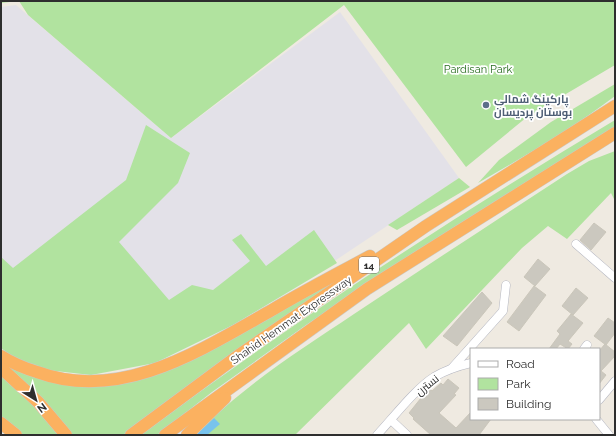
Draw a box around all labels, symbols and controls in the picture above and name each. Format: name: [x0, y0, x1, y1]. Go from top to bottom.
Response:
park label: Pardisan Park: [444, 63, 513, 76]
place label: پارکینگ شمالی بوستان پردیسان: [494, 93, 572, 121]
marker: پارکینگ شمالی بوستان پردیسان: [481, 100, 491, 110]
road number: 14: [359, 257, 379, 273]
street label: Shahid Hemmat Expressway: [228, 273, 354, 367]
legend: [470, 348, 600, 420]
text: Road: [506, 357, 535, 371]
street label: نسترن: [413, 372, 442, 399]
text: Park: [506, 377, 531, 391]
north arrow: [16, 380, 56, 420]
text: Building: [506, 397, 552, 411]
text: N: [34, 400, 49, 415]

